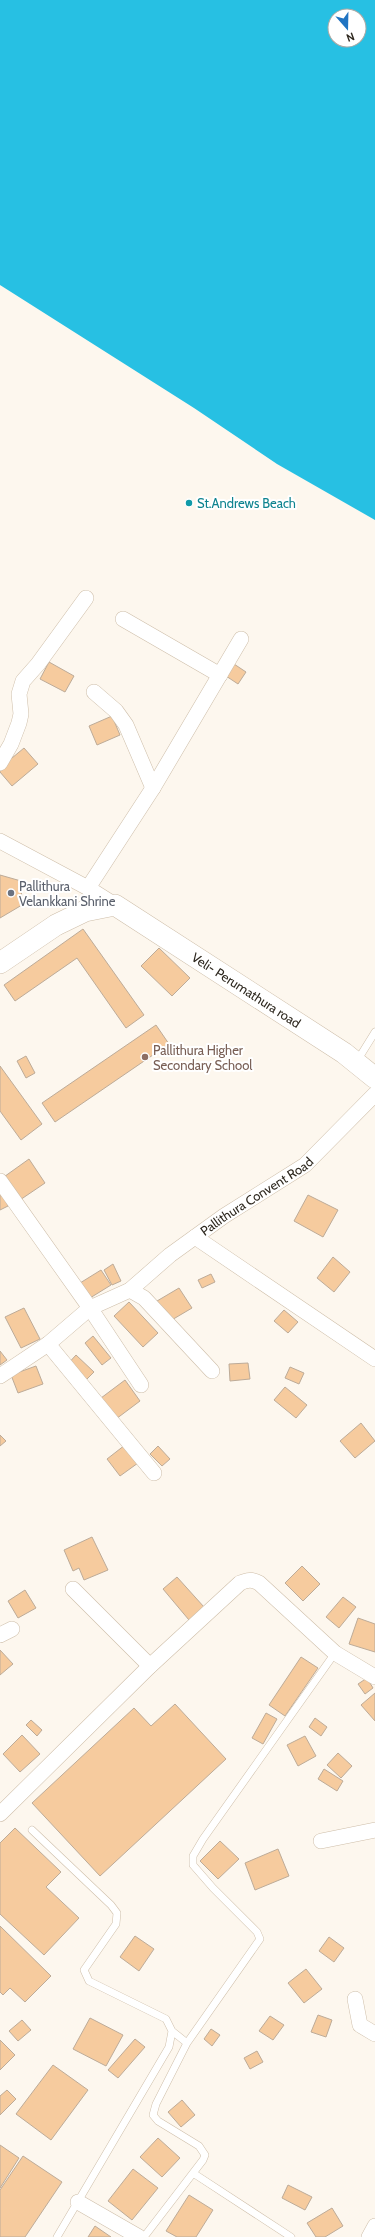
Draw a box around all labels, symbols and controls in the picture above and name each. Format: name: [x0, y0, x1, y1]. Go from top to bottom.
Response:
north arrow: [327, 8, 367, 48]
text: N: [344, 29, 356, 45]
place label: St.Andrews Beach: [197, 495, 296, 511]
marker: St.Andrews Beach: [184, 498, 194, 508]
place label: Pallithura Velankkani Shrine: [19, 878, 116, 909]
marker: Pallithura Velankkani Shrine: [6, 888, 16, 898]
street label: Veli- Perumathura road: [189, 949, 304, 1031]
place label: Pallithura Higher Secondary School: [153, 1042, 252, 1073]
marker: Pallithura Higher Secondary School: [140, 1052, 150, 1062]
street label: Pallithura Convent Road: [197, 1153, 317, 1239]

